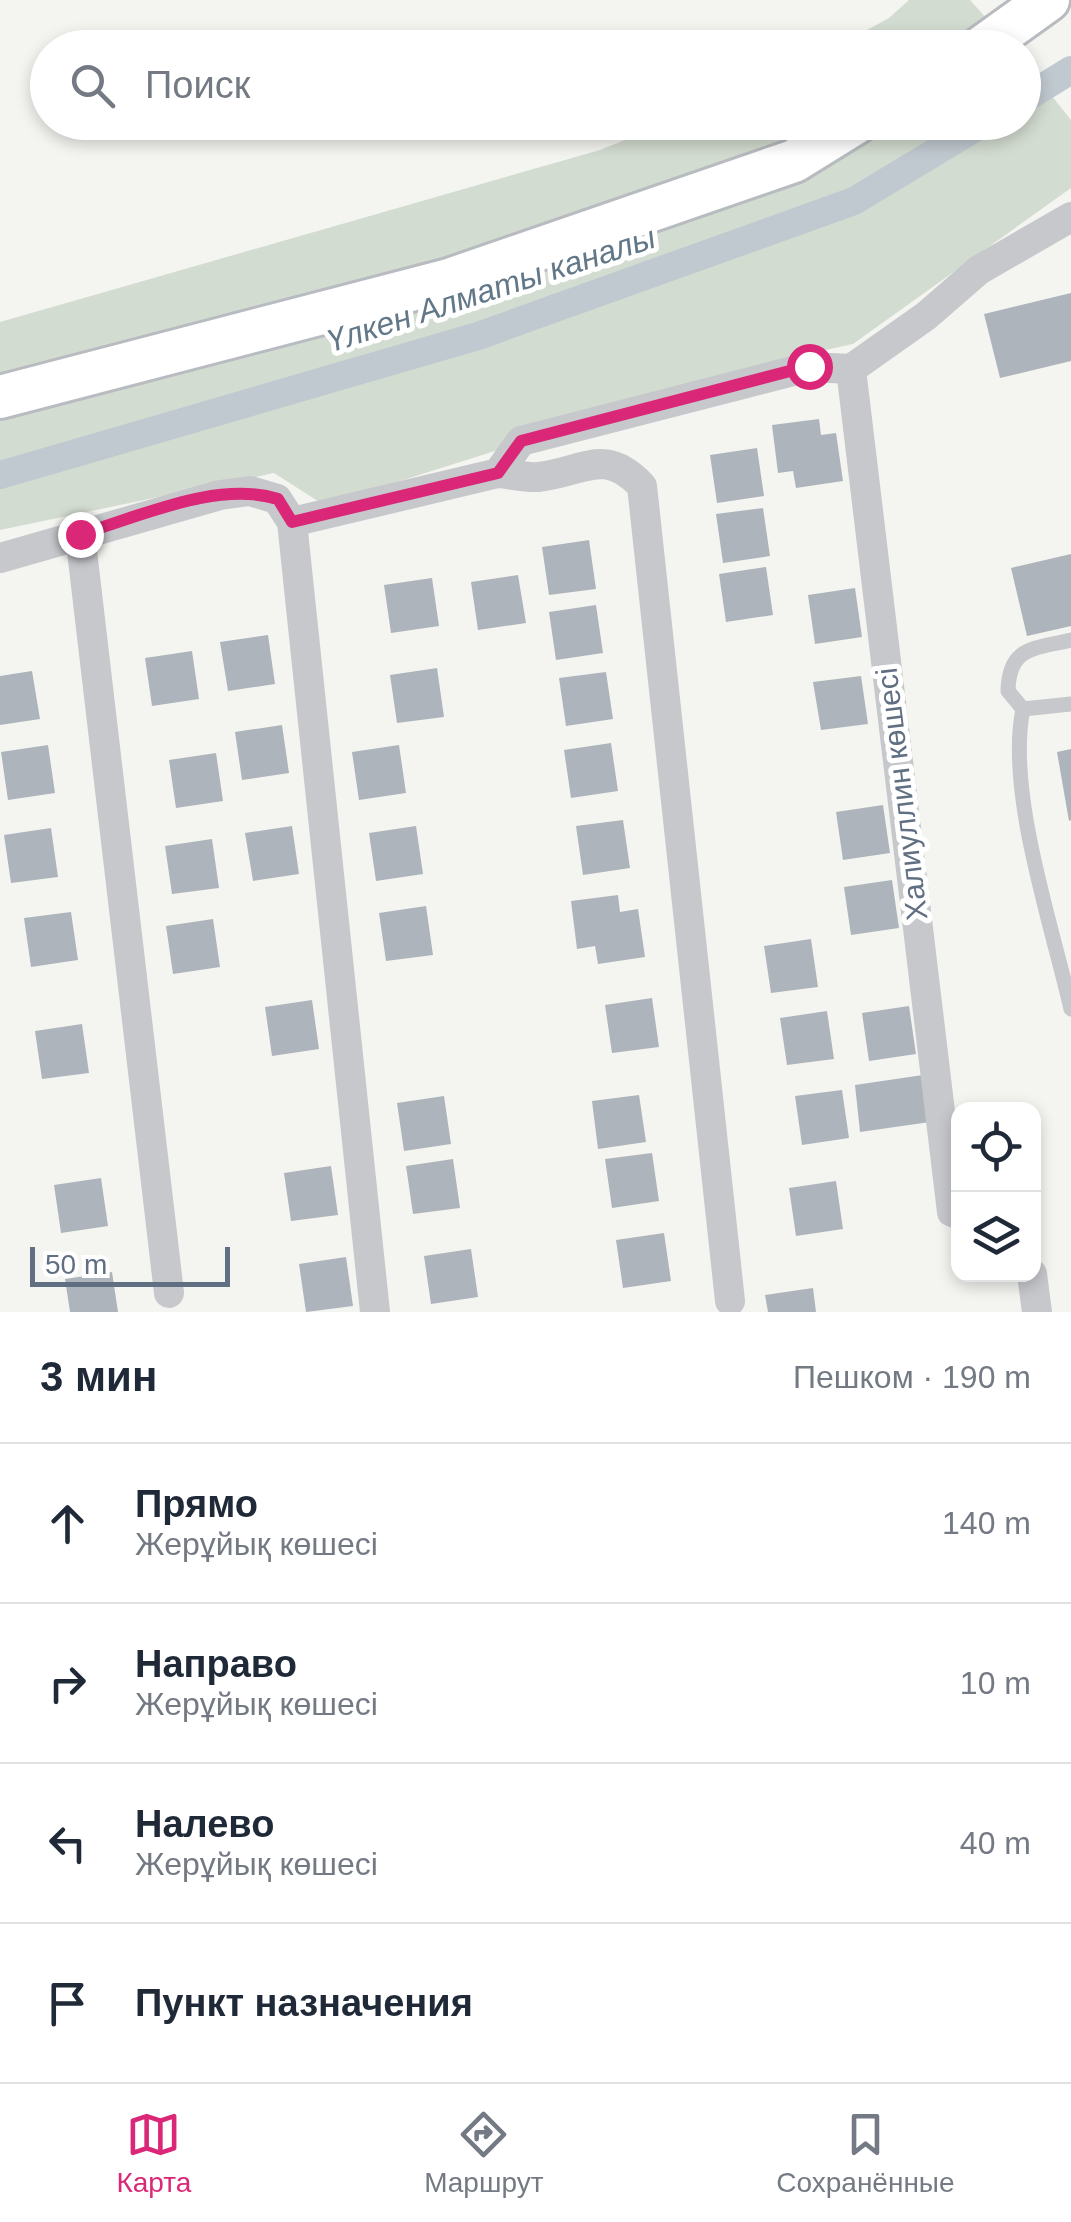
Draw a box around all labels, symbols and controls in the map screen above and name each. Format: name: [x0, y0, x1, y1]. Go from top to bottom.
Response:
search box: [30, 30, 1041, 140]
icon: search: [65, 58, 120, 113]
text: Поиск: [145, 64, 250, 106]
water label: Үлкен Алматы каналы: [322, 219, 660, 359]
route start: [787, 344, 833, 390]
route end: [58, 512, 104, 558]
street label: Халиуллин көшесі: [870, 666, 933, 922]
map controls: [951, 1102, 1041, 1282]
button: locate: [951, 1102, 1041, 1192]
button: layers: [951, 1192, 1041, 1282]
scale bar: [30, 1242, 230, 1286]
text: 50 m: [45, 1249, 107, 1280]
text: 3 мин: [40, 1353, 157, 1400]
text: Пешком · 190 m: [793, 1359, 1031, 1395]
text: Прямо: [135, 1483, 258, 1525]
icon: ahead: [40, 1496, 95, 1551]
text: 140 m: [942, 1505, 1031, 1541]
text: Жерұйық көшесі: [135, 1526, 378, 1562]
text: Направо: [135, 1643, 297, 1685]
icon: right: [40, 1656, 95, 1711]
text: 10 m: [960, 1665, 1031, 1701]
text: Жерұйық көшесі: [135, 1686, 378, 1722]
text: Налево: [135, 1803, 274, 1845]
icon: left: [40, 1816, 95, 1871]
text: 40 m: [960, 1825, 1031, 1861]
text: Жерұйық көшесі: [135, 1846, 378, 1882]
icon: arrive: [40, 1976, 95, 2031]
text: Пункт назначения: [135, 1982, 473, 2024]
tab: Карта: [116, 2107, 191, 2199]
tab: Маршрут: [424, 2107, 543, 2199]
tab: Сохранённые: [776, 2107, 955, 2199]

